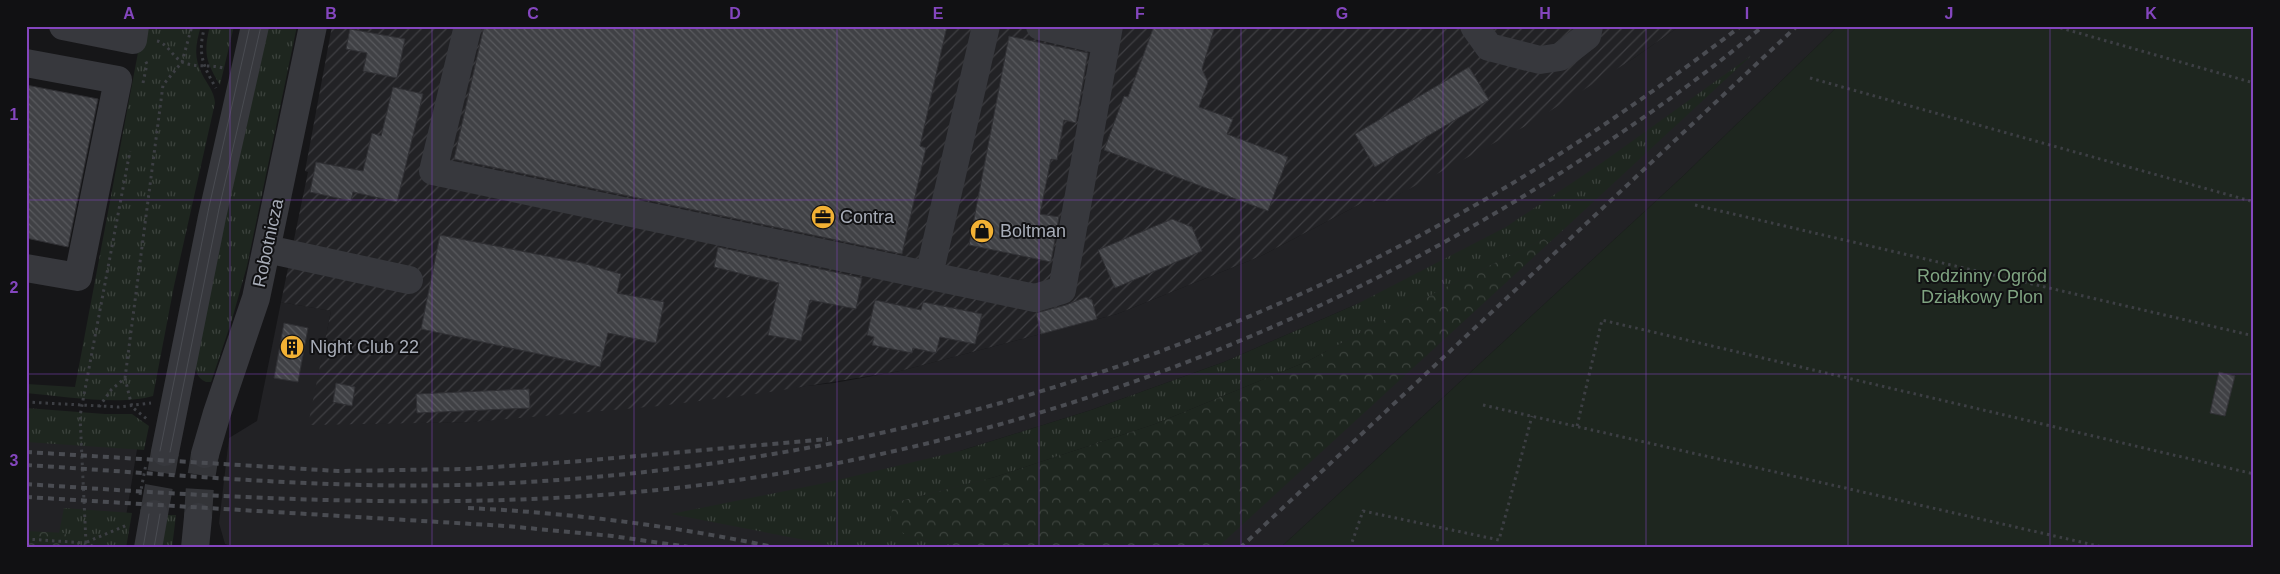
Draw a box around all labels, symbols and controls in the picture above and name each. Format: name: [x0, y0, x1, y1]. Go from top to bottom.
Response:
text: A: [123, 5, 135, 22]
text: B: [325, 5, 337, 22]
text: C: [527, 5, 539, 22]
text: D: [729, 5, 741, 22]
text: E: [933, 5, 944, 22]
text: F: [1135, 5, 1145, 22]
text: G: [1336, 5, 1348, 22]
text: H: [1539, 5, 1551, 22]
text: I: [1745, 5, 1749, 22]
text: J: [1945, 5, 1953, 22]
text: K: [2145, 5, 2157, 22]
text: 1: [10, 106, 19, 123]
street label: Robotnicza: [249, 196, 287, 289]
office icon: Contra: [810, 204, 836, 230]
place label: Contra: [840, 207, 895, 227]
shop icon: Boltman: [969, 218, 995, 244]
place label: Boltman: [1000, 221, 1066, 241]
park label: Rodzinny Ogród Działkowy Plon: [1917, 266, 2047, 307]
text: 2: [10, 279, 19, 296]
building icon: Night Club 22: [279, 334, 305, 360]
place label: Night Club 22: [310, 337, 419, 357]
text: 3: [10, 452, 19, 469]

